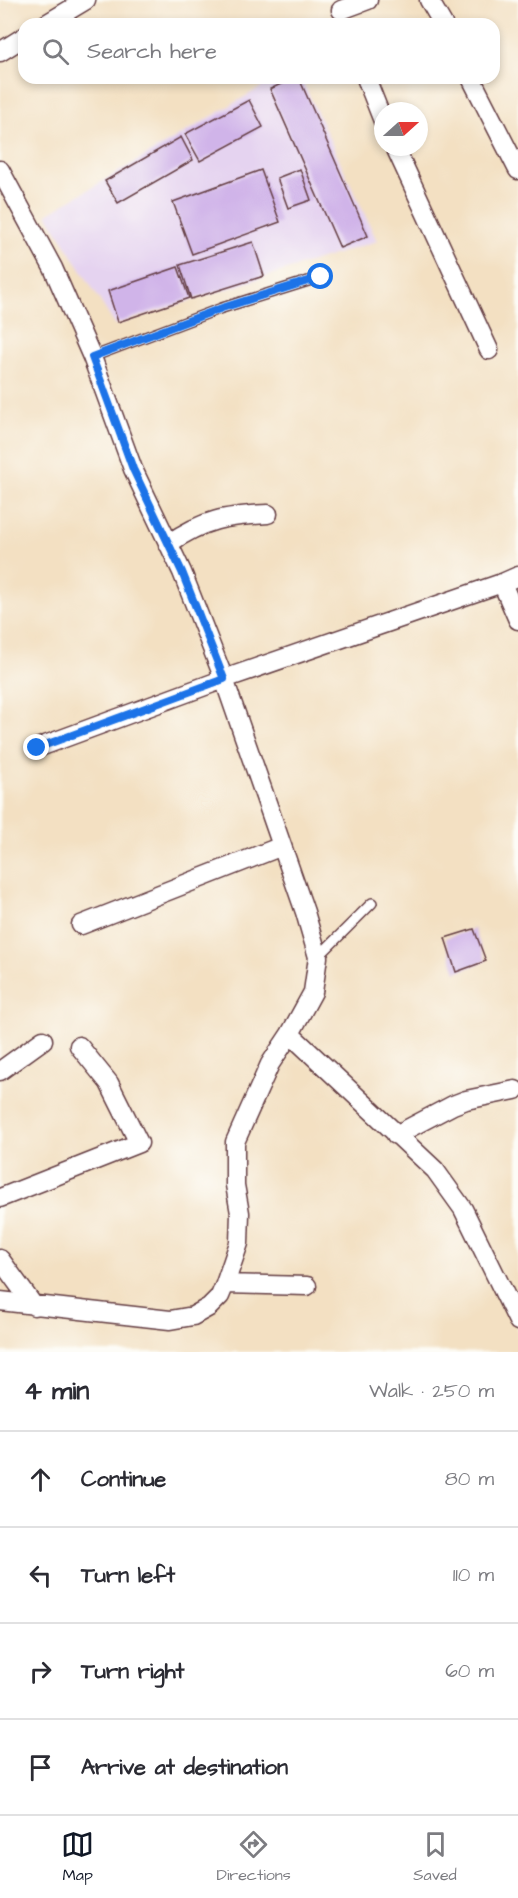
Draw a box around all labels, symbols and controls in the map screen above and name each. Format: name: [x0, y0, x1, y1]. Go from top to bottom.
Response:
search box: [18, 18, 500, 84]
icon: search: [39, 35, 72, 68]
text: Search here: [87, 36, 217, 67]
north arrow: [374, 102, 428, 156]
route start: [307, 263, 333, 289]
route end: [23, 734, 49, 760]
text: 4 min: [24, 1373, 89, 1409]
text: Walk · 250 m: [369, 1377, 494, 1405]
icon: ahead: [24, 1463, 57, 1496]
text: Continue: [81, 1464, 166, 1495]
text: 80 m: [445, 1465, 494, 1493]
icon: left: [24, 1559, 57, 1592]
text: Turn left: [81, 1560, 175, 1591]
text: 110 m: [453, 1561, 494, 1589]
icon: right: [24, 1655, 57, 1688]
text: Turn right: [81, 1656, 184, 1687]
text: 60 m: [445, 1657, 494, 1685]
icon: arrive: [24, 1751, 57, 1784]
text: Arrive at destination: [81, 1752, 288, 1783]
tab: Map: [61, 1828, 94, 1886]
tab: Directions: [217, 1828, 291, 1886]
tab: Saved: [413, 1828, 457, 1886]

